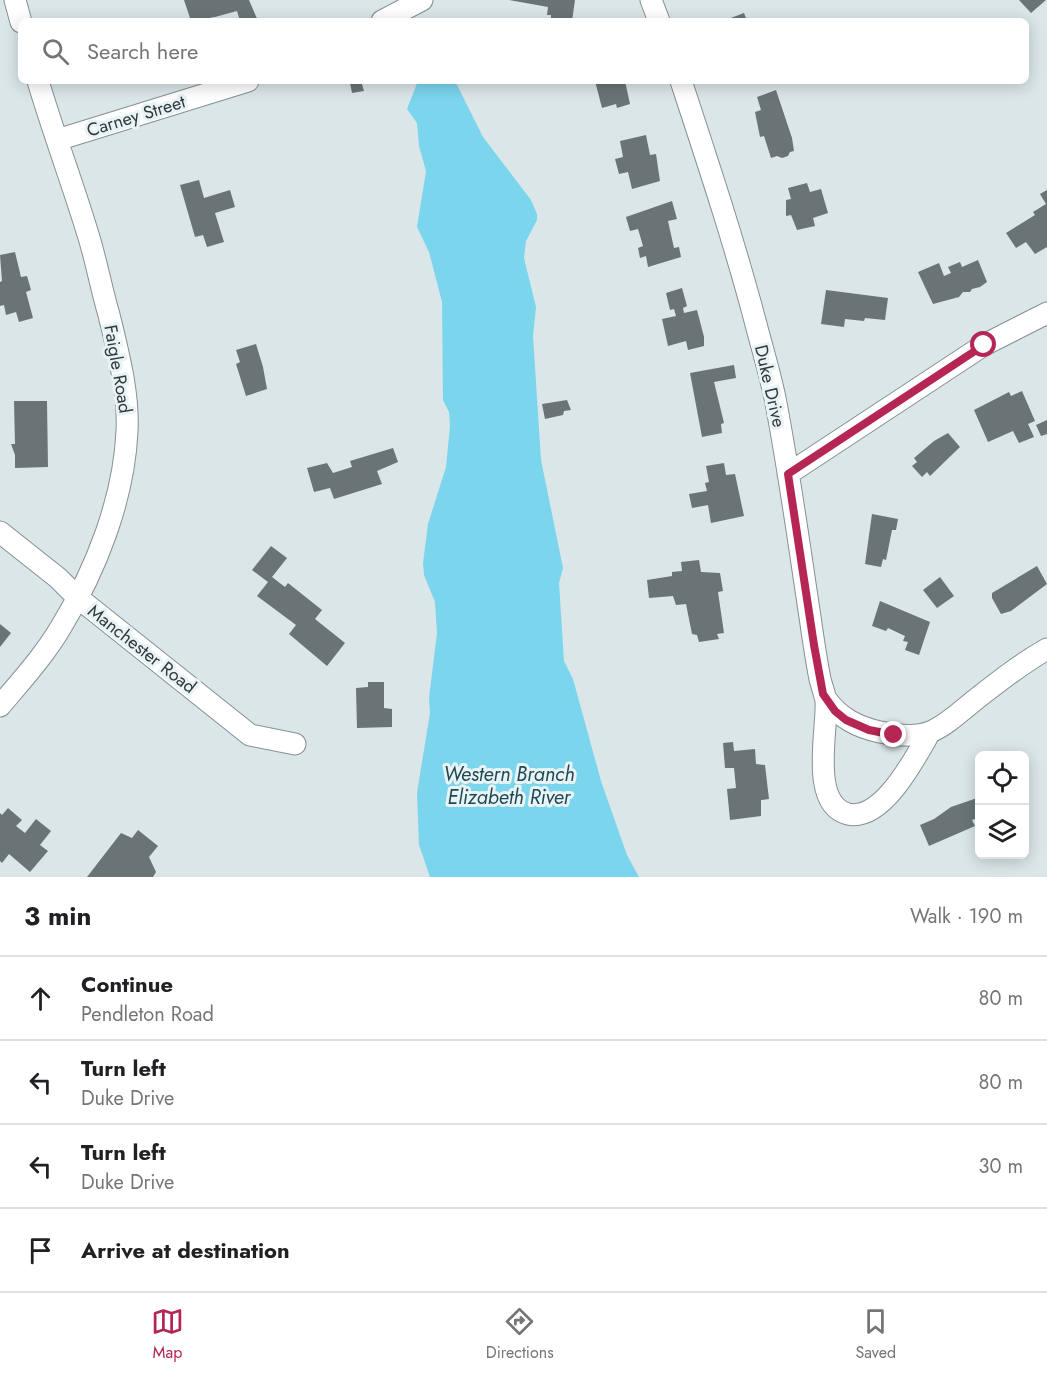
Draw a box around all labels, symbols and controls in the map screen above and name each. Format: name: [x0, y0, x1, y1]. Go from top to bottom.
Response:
search box: [18, 18, 1029, 84]
icon: search: [39, 35, 72, 68]
text: Search here: [87, 35, 198, 67]
street label: Carney Street: [83, 88, 189, 143]
street label: Faigle Road: [97, 323, 139, 415]
route start: [970, 331, 996, 357]
street label: Duke Drive: [748, 342, 792, 430]
street label: Manchester Road: [82, 598, 202, 700]
route end: [880, 721, 906, 747]
map controls: [975, 751, 1029, 859]
button: locate: [975, 751, 1029, 805]
water label: Western Branch Elizabeth River: [443, 760, 575, 812]
button: layers: [975, 805, 1029, 859]
text: 3 min: [24, 897, 91, 935]
text: Walk · 190 m: [910, 902, 1023, 931]
text: Continue: [81, 968, 173, 1000]
icon: ahead: [24, 982, 57, 1015]
text: 80 m: [978, 984, 1023, 1013]
text: Pendleton Road: [81, 1000, 214, 1029]
text: Turn left: [81, 1052, 166, 1084]
icon: left: [24, 1066, 57, 1099]
text: 80 m: [978, 1068, 1023, 1097]
text: Duke Drive: [81, 1084, 174, 1113]
text: Turn left: [81, 1136, 166, 1168]
icon: left: [24, 1150, 57, 1183]
text: 30 m: [978, 1152, 1023, 1181]
text: Duke Drive: [81, 1168, 174, 1197]
icon: arrive: [24, 1234, 57, 1267]
text: Arrive at destination: [81, 1234, 290, 1266]
tab: Map: [151, 1305, 184, 1364]
tab: Directions: [486, 1305, 554, 1364]
tab: Saved: [855, 1305, 896, 1364]

